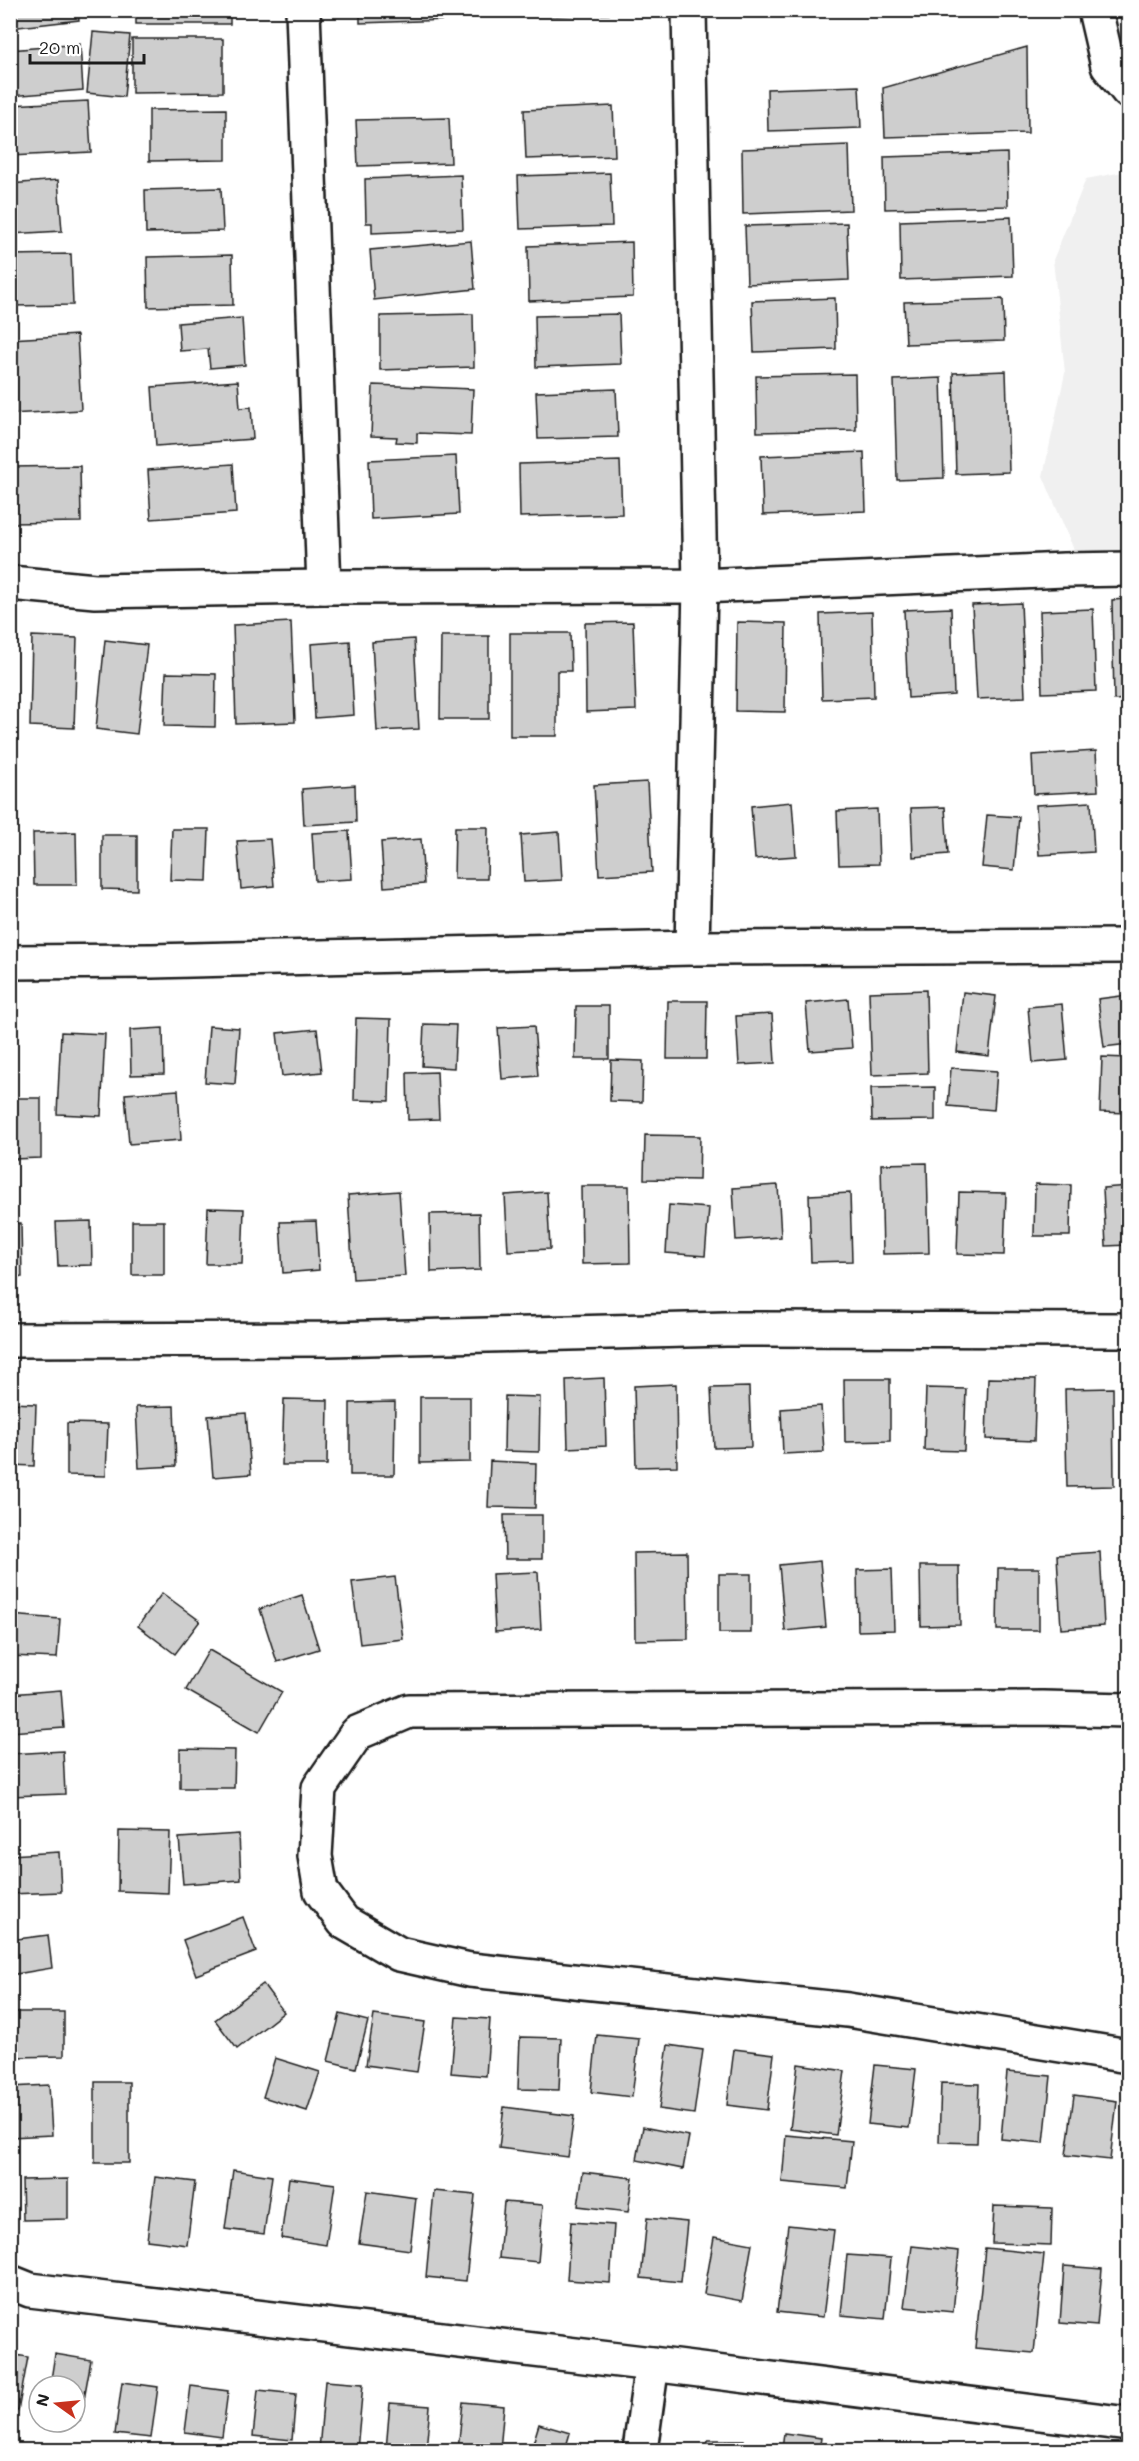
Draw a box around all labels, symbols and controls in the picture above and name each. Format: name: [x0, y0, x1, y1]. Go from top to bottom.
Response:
scale bar: [30, 27, 144, 65]
text: 20 m: [39, 35, 80, 59]
north arrow: [27, 2374, 87, 2434]
text: N: [30, 2391, 54, 2409]

